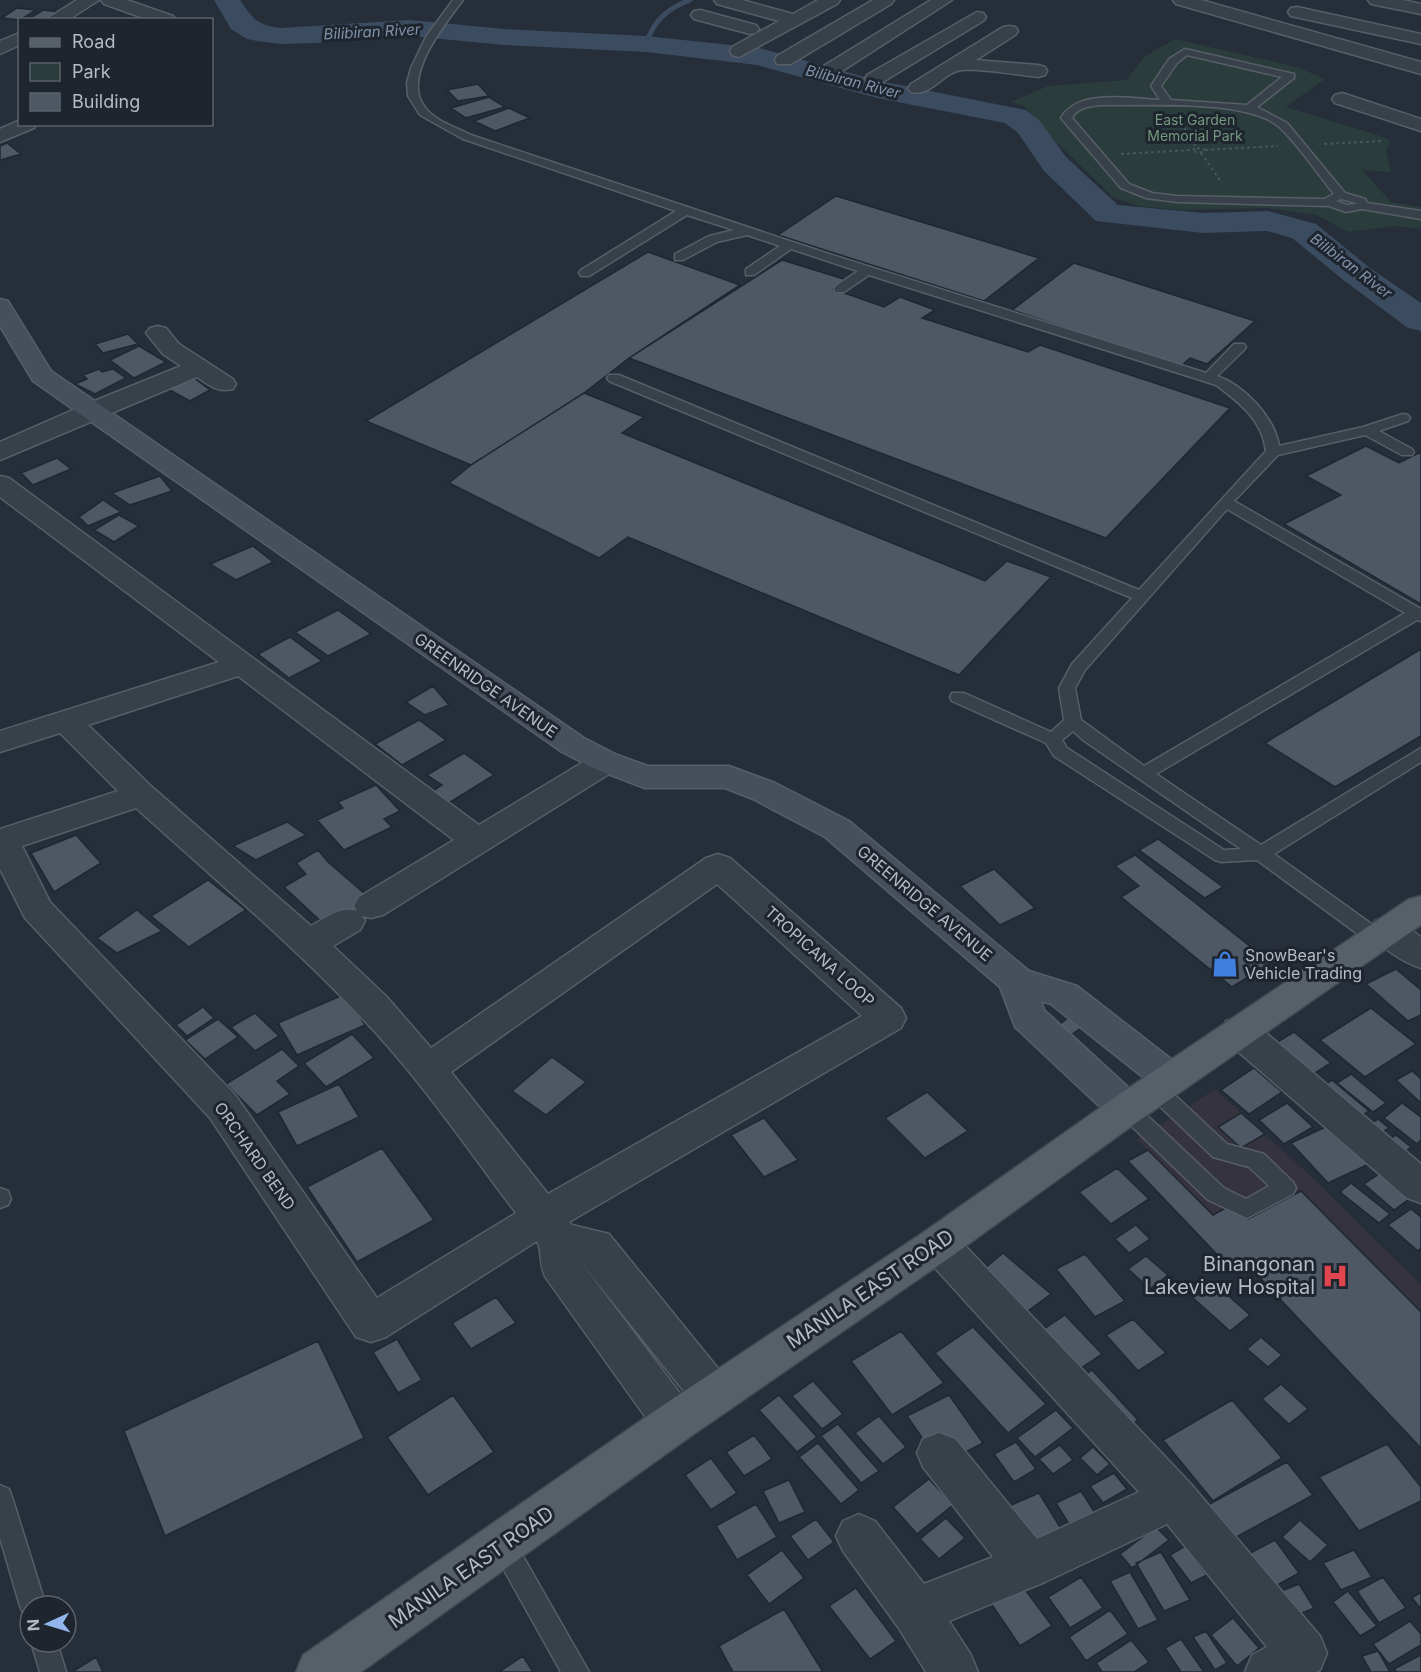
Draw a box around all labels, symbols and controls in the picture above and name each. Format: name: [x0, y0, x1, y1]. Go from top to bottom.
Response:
legend: [18, 18, 213, 126]
water label: Bilibiran River: [323, 19, 421, 44]
text: Road: [72, 31, 115, 52]
text: Park: [72, 61, 111, 82]
water label: Bilibiran River: [804, 61, 903, 103]
text: Building: [72, 91, 140, 112]
park label: East Garden Memorial Park: [1147, 111, 1243, 144]
water label: Bilibiran River: [1307, 229, 1396, 303]
street label: GREENRIDGE AVENUE: [411, 628, 561, 742]
street label: GREENRIDGE AVENUE: [853, 841, 997, 965]
street label: TROPICANA LOOP: [761, 902, 879, 1010]
place label: SnowBear's Vehicle Trading: [1245, 945, 1362, 983]
shop icon: SnowBear's Vehicle Trading: [1210, 949, 1240, 979]
street label: ORCHARD BEND: [210, 1098, 300, 1214]
street label: MANILA EAST ROAD: [782, 1224, 958, 1354]
place label: Binangonan Lakeview Hospital: [1144, 1252, 1315, 1299]
hospital icon: Binangonan Lakeview Hospital: [1320, 1261, 1350, 1291]
street label: MANILA EAST ROAD: [384, 1501, 558, 1633]
north arrow: [18, 1594, 78, 1654]
text: N: [23, 1618, 43, 1632]

